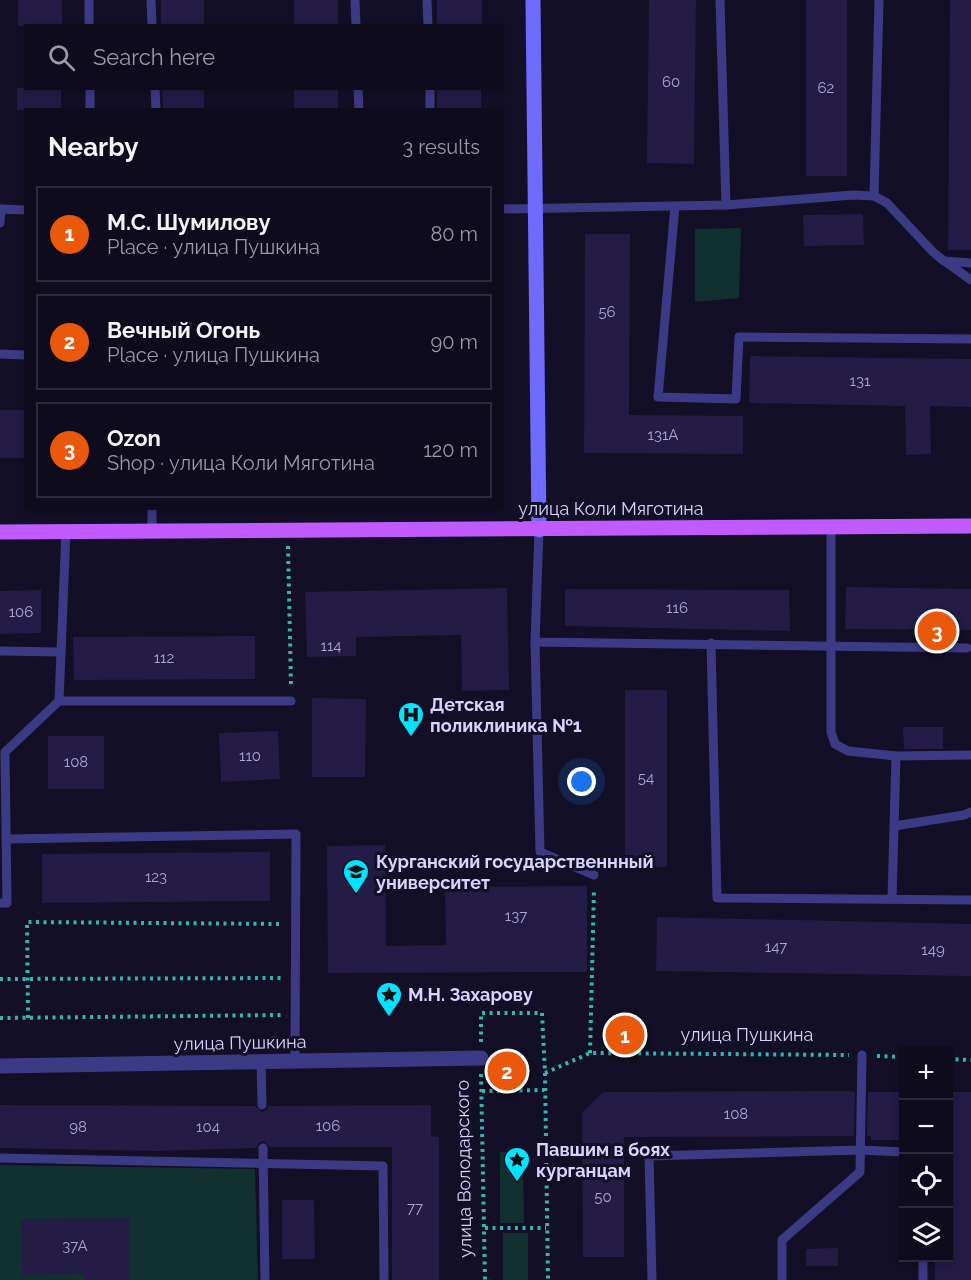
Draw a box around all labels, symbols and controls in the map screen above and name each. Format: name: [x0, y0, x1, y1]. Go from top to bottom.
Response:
search box: [24, 24, 504, 90]
icon: search: [45, 41, 78, 74]
text: Search here: [93, 44, 215, 70]
house number: 60: [662, 73, 680, 91]
house number: 62: [818, 79, 835, 97]
text: Nearby: [48, 132, 138, 162]
text: 3 results: [402, 135, 480, 159]
text: М.С. Шумилову: [107, 209, 271, 235]
text: 1: [65, 222, 74, 246]
text: 80 m: [430, 222, 478, 246]
text: Place · улица Пушкина: [107, 235, 320, 259]
house number: 56: [598, 303, 616, 321]
text: Вечный Огонь: [107, 317, 260, 343]
text: 2: [64, 330, 75, 354]
text: 90 m: [431, 330, 478, 354]
text: Place · улица Пушкина: [107, 343, 320, 367]
house number: 131: [850, 372, 871, 390]
text: Ozon: [107, 425, 161, 451]
house number: 131А: [648, 426, 679, 444]
text: 3: [64, 438, 75, 462]
text: 120 m: [423, 438, 478, 462]
text: Shop · улица Коли Мяготина: [107, 451, 375, 475]
street label: улица Коли Мяготина: [518, 498, 704, 519]
house number: 116: [666, 599, 688, 617]
house number: 106: [9, 603, 33, 621]
pin: 3: [918, 608, 956, 654]
house number: 114: [320, 637, 342, 655]
house number: 112: [154, 649, 175, 667]
place label: Детская поликлиника №1: [430, 694, 582, 736]
hospital icon: Детская поликлиника №1: [396, 700, 426, 738]
house number: 110: [239, 747, 261, 765]
house number: 108: [64, 753, 88, 771]
your location: [567, 767, 596, 796]
house number: 54: [638, 769, 654, 787]
place label: Курганский государственнный университет: [376, 851, 653, 893]
school or university icon: Курганский государственнный университет: [341, 857, 371, 895]
house number: 123: [145, 868, 167, 886]
house number: 137: [505, 907, 527, 925]
house number: 147: [765, 938, 787, 956]
house number: 149: [921, 941, 945, 959]
place icon: М.Н. Захарову: [374, 980, 404, 1018]
place label: М.Н. Захарову: [408, 984, 533, 1005]
pin: 1: [606, 1012, 644, 1058]
street label: улица Пушкина: [681, 1024, 813, 1045]
street label: улица Пушкина: [173, 1031, 307, 1054]
map controls: [899, 1046, 953, 1262]
button: +: [899, 1046, 953, 1100]
pin: 2: [488, 1048, 526, 1094]
street label: улица Володарского: [451, 1080, 476, 1258]
button: −: [899, 1100, 953, 1154]
house number: 108: [724, 1105, 748, 1123]
house number: 106: [316, 1117, 340, 1135]
house number: 98: [69, 1118, 87, 1136]
house number: 104: [196, 1118, 220, 1136]
place label: Павшим в боях курганцам: [536, 1139, 670, 1181]
place icon: Павшим в боях курганцам: [502, 1145, 532, 1183]
button: locate: [899, 1154, 953, 1208]
house number: 50: [594, 1188, 612, 1206]
house number: 77: [407, 1199, 423, 1217]
button: layers: [899, 1208, 953, 1262]
house number: 37А: [62, 1237, 88, 1255]

